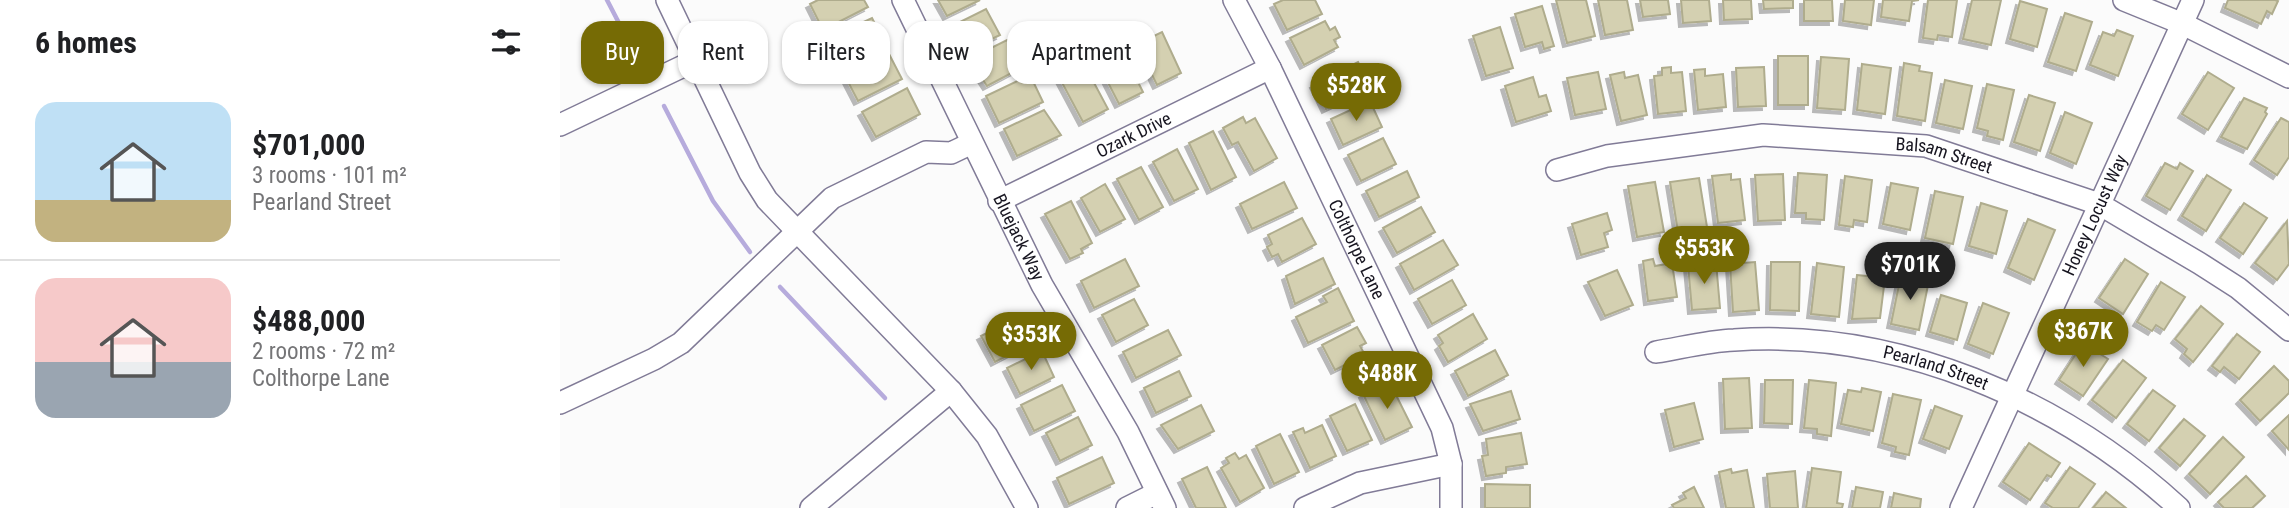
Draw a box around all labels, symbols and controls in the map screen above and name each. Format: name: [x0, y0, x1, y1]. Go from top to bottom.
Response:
chip: Buy: [581, 21, 664, 84]
chip: Rent: [678, 21, 768, 84]
chip: Filters: [782, 21, 890, 84]
chip: New: [904, 21, 993, 84]
chip: Apartment: [1007, 21, 1156, 84]
icon: filters: [487, 23, 525, 61]
text: 6 homes: [35, 25, 137, 60]
pin: $528K: [1307, 64, 1405, 123]
text: $528K: [1326, 72, 1386, 99]
street label: Ozark Drive: [1092, 107, 1174, 162]
text: $701,000: [252, 127, 365, 162]
icon: home: [91, 130, 175, 214]
street label: Balsam Street: [1895, 133, 1995, 177]
street label: Honey Locust Way: [2058, 151, 2131, 279]
text: 3 rooms · 101 m²: [252, 162, 407, 189]
text: Pearland Street: [252, 189, 391, 216]
street label: Bluejack Way: [989, 190, 1049, 284]
street label: Colthorpe Lane: [1324, 196, 1390, 302]
pin: $553K: [1655, 226, 1753, 286]
text: $553K: [1674, 235, 1734, 262]
pin: $701K: [1861, 243, 1959, 302]
text: $701K: [1880, 251, 1940, 278]
text: $488,000: [252, 303, 365, 338]
icon: home: [91, 306, 175, 390]
pin: $367K: [2034, 310, 2132, 369]
pin: $353K: [982, 312, 1080, 372]
text: $367K: [2053, 318, 2113, 345]
text: $353K: [1001, 321, 1061, 348]
text: 2 rooms · 72 m²: [252, 338, 395, 365]
street label: Pearland Street: [1881, 341, 1992, 394]
pin: $488K: [1338, 352, 1436, 411]
text: $488K: [1357, 360, 1417, 387]
text: Colthorpe Lane: [252, 365, 390, 392]

